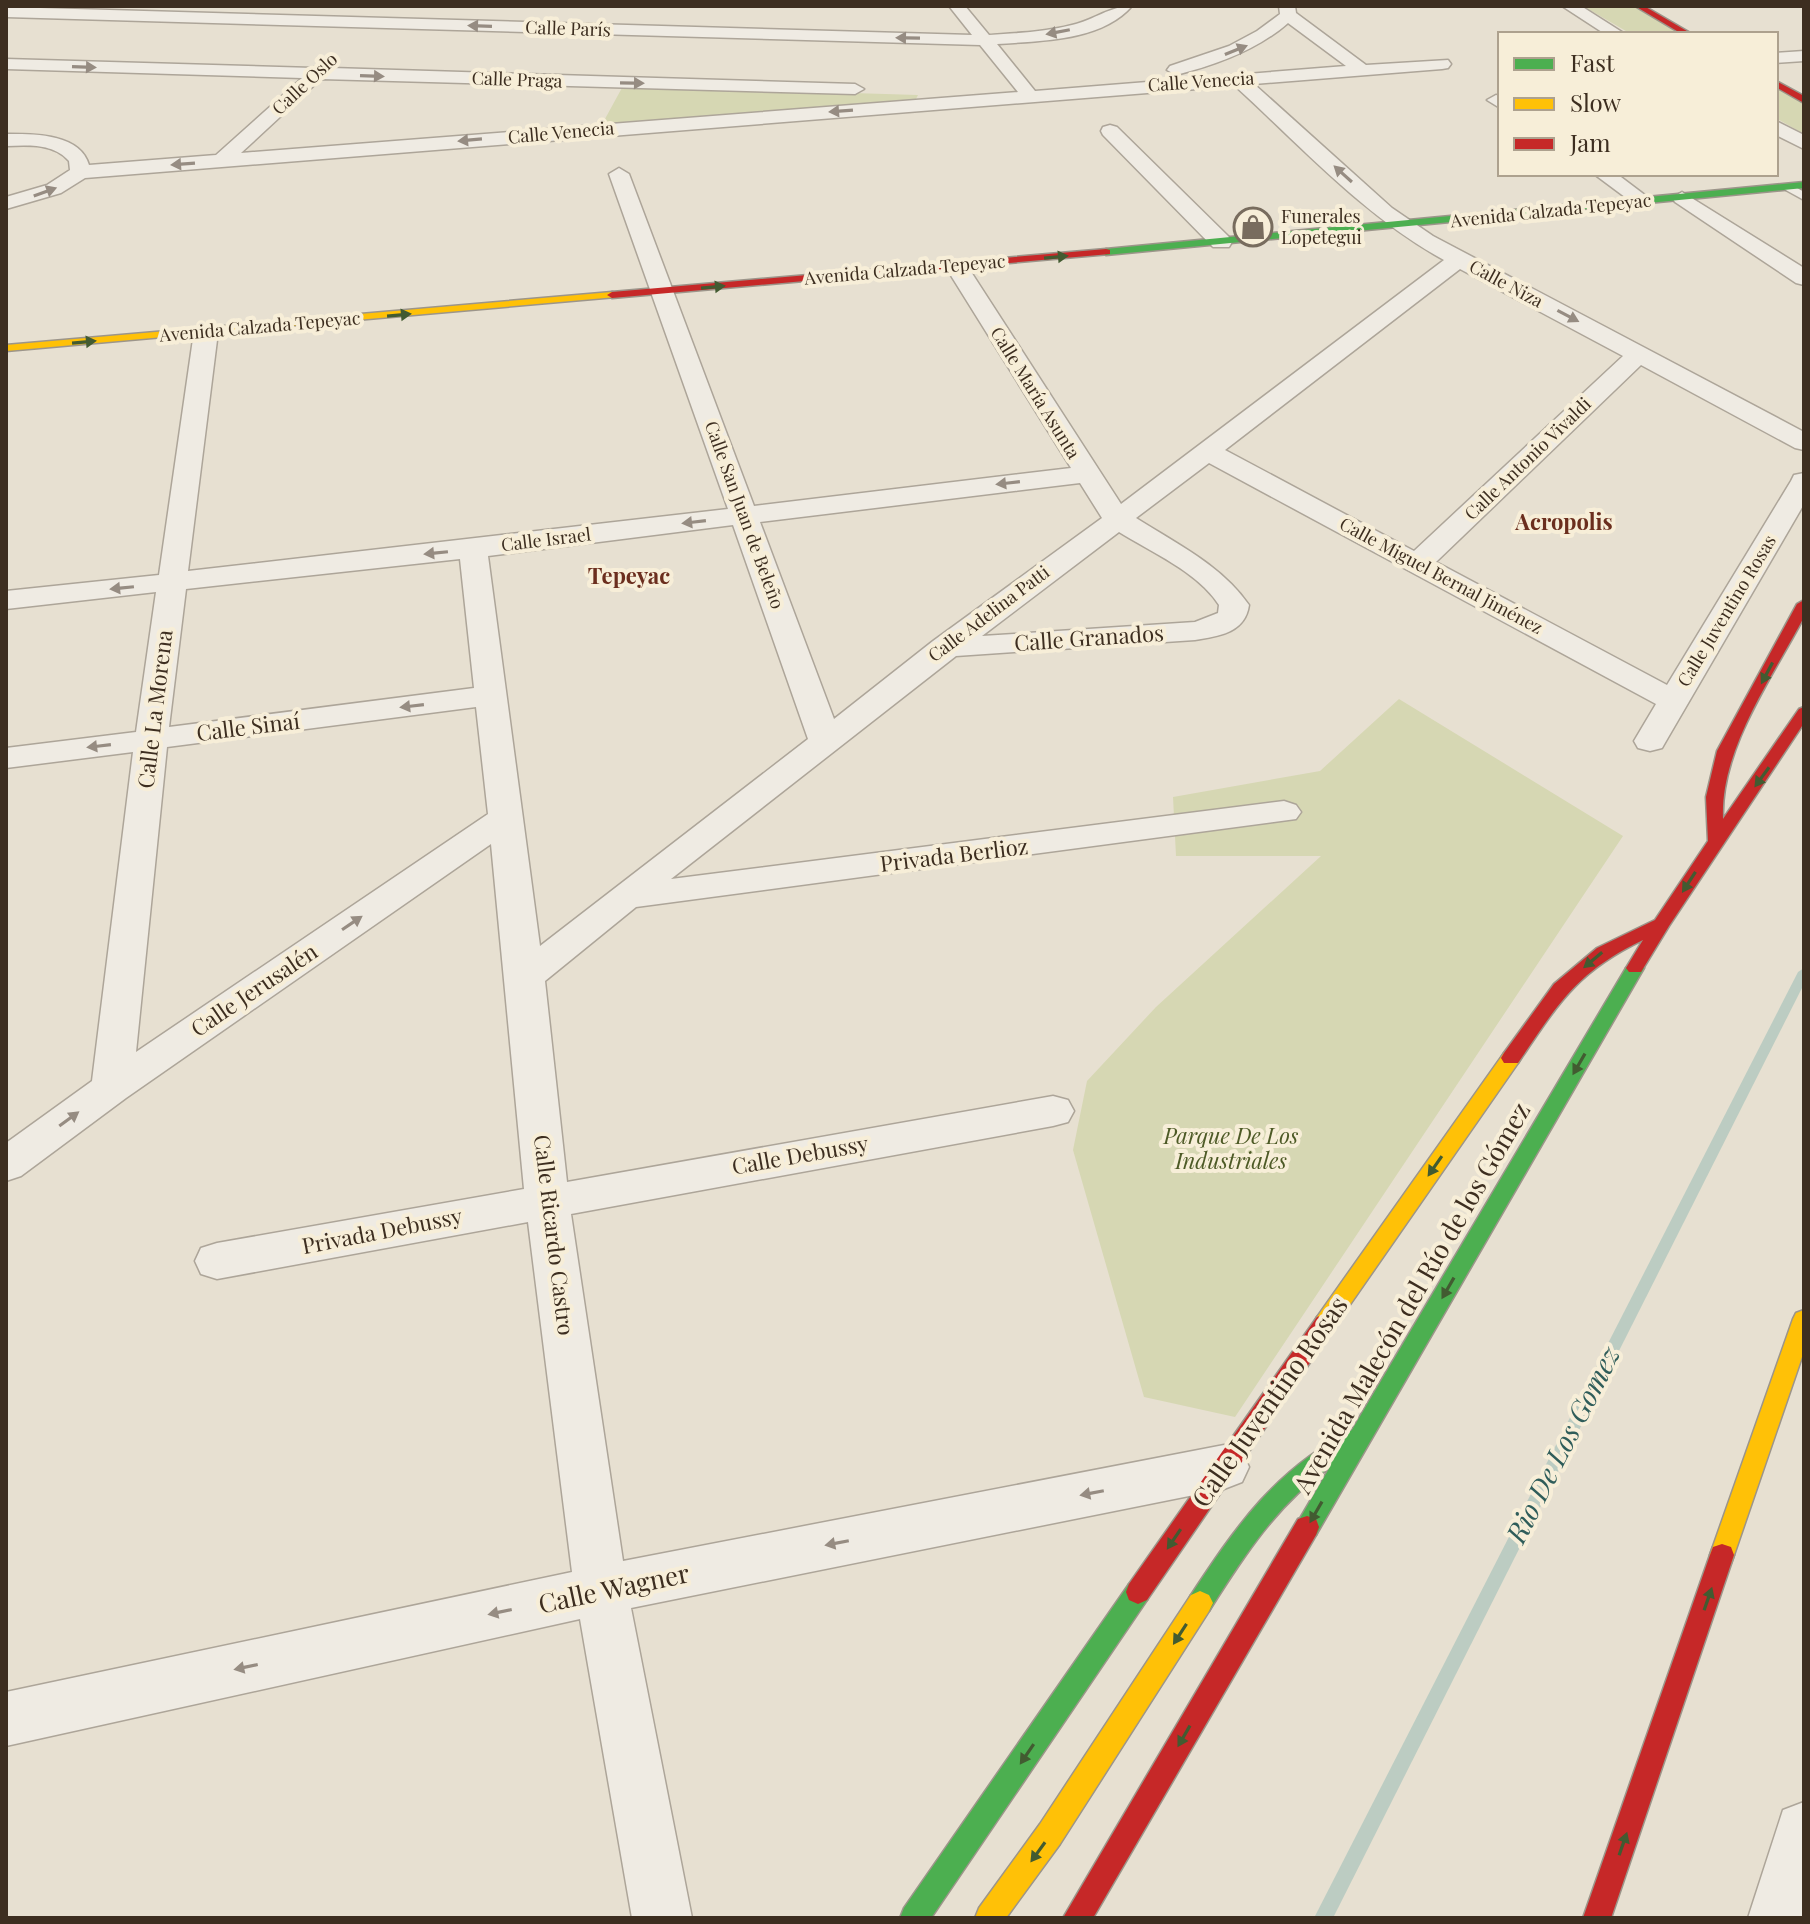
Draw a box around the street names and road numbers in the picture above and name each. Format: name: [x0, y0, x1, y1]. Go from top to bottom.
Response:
street label: Calle París: [525, 15, 611, 41]
street label: Calle Oslo: [266, 47, 342, 120]
street label: Calle Praga: [471, 65, 563, 93]
street label: Calle Venecia: [1147, 65, 1255, 97]
street label: Calle Venecia: [507, 115, 615, 149]
street label: Avenida Calzada Tepeyac: [1448, 188, 1653, 233]
street label: Avenida Calzada Tepeyac: [802, 248, 1007, 290]
street label: Calle Niza: [1465, 254, 1548, 313]
street label: Avenida Calzada Tepeyac: [157, 305, 362, 347]
street label: Calle María Asunta: [986, 322, 1086, 463]
street label: Calle Antonio Vivaldi: [1459, 392, 1596, 525]
street label: Calle San Juan de Beleño: [700, 417, 790, 612]
street label: Calle Miguel Bernal Jiménez: [1336, 511, 1547, 639]
street label: Calle Israel: [500, 522, 592, 556]
street label: Calle Juventino Rosas: [1671, 530, 1781, 691]
street label: Calle Adelina Patti: [923, 560, 1054, 667]
street label: Calle Granados: [1013, 617, 1165, 657]
street label: Calle La Morena: [129, 628, 179, 790]
street label: Calle Sinaí: [194, 705, 301, 747]
street label: Privada Berlioz: [878, 830, 1030, 878]
street label: Calle Jerusalén: [184, 936, 323, 1043]
street label: Avenida Malecón del Río de los Gómez: [1284, 1095, 1537, 1500]
street label: Calle Debussy: [729, 1127, 870, 1181]
street label: Calle Ricardo Castro: [528, 1133, 582, 1337]
street label: Privada Debussy: [299, 1200, 464, 1260]
street label: Calle Juventino Rosas: [1183, 1289, 1355, 1513]
street label: Calle Wagner: [535, 1554, 693, 1621]

